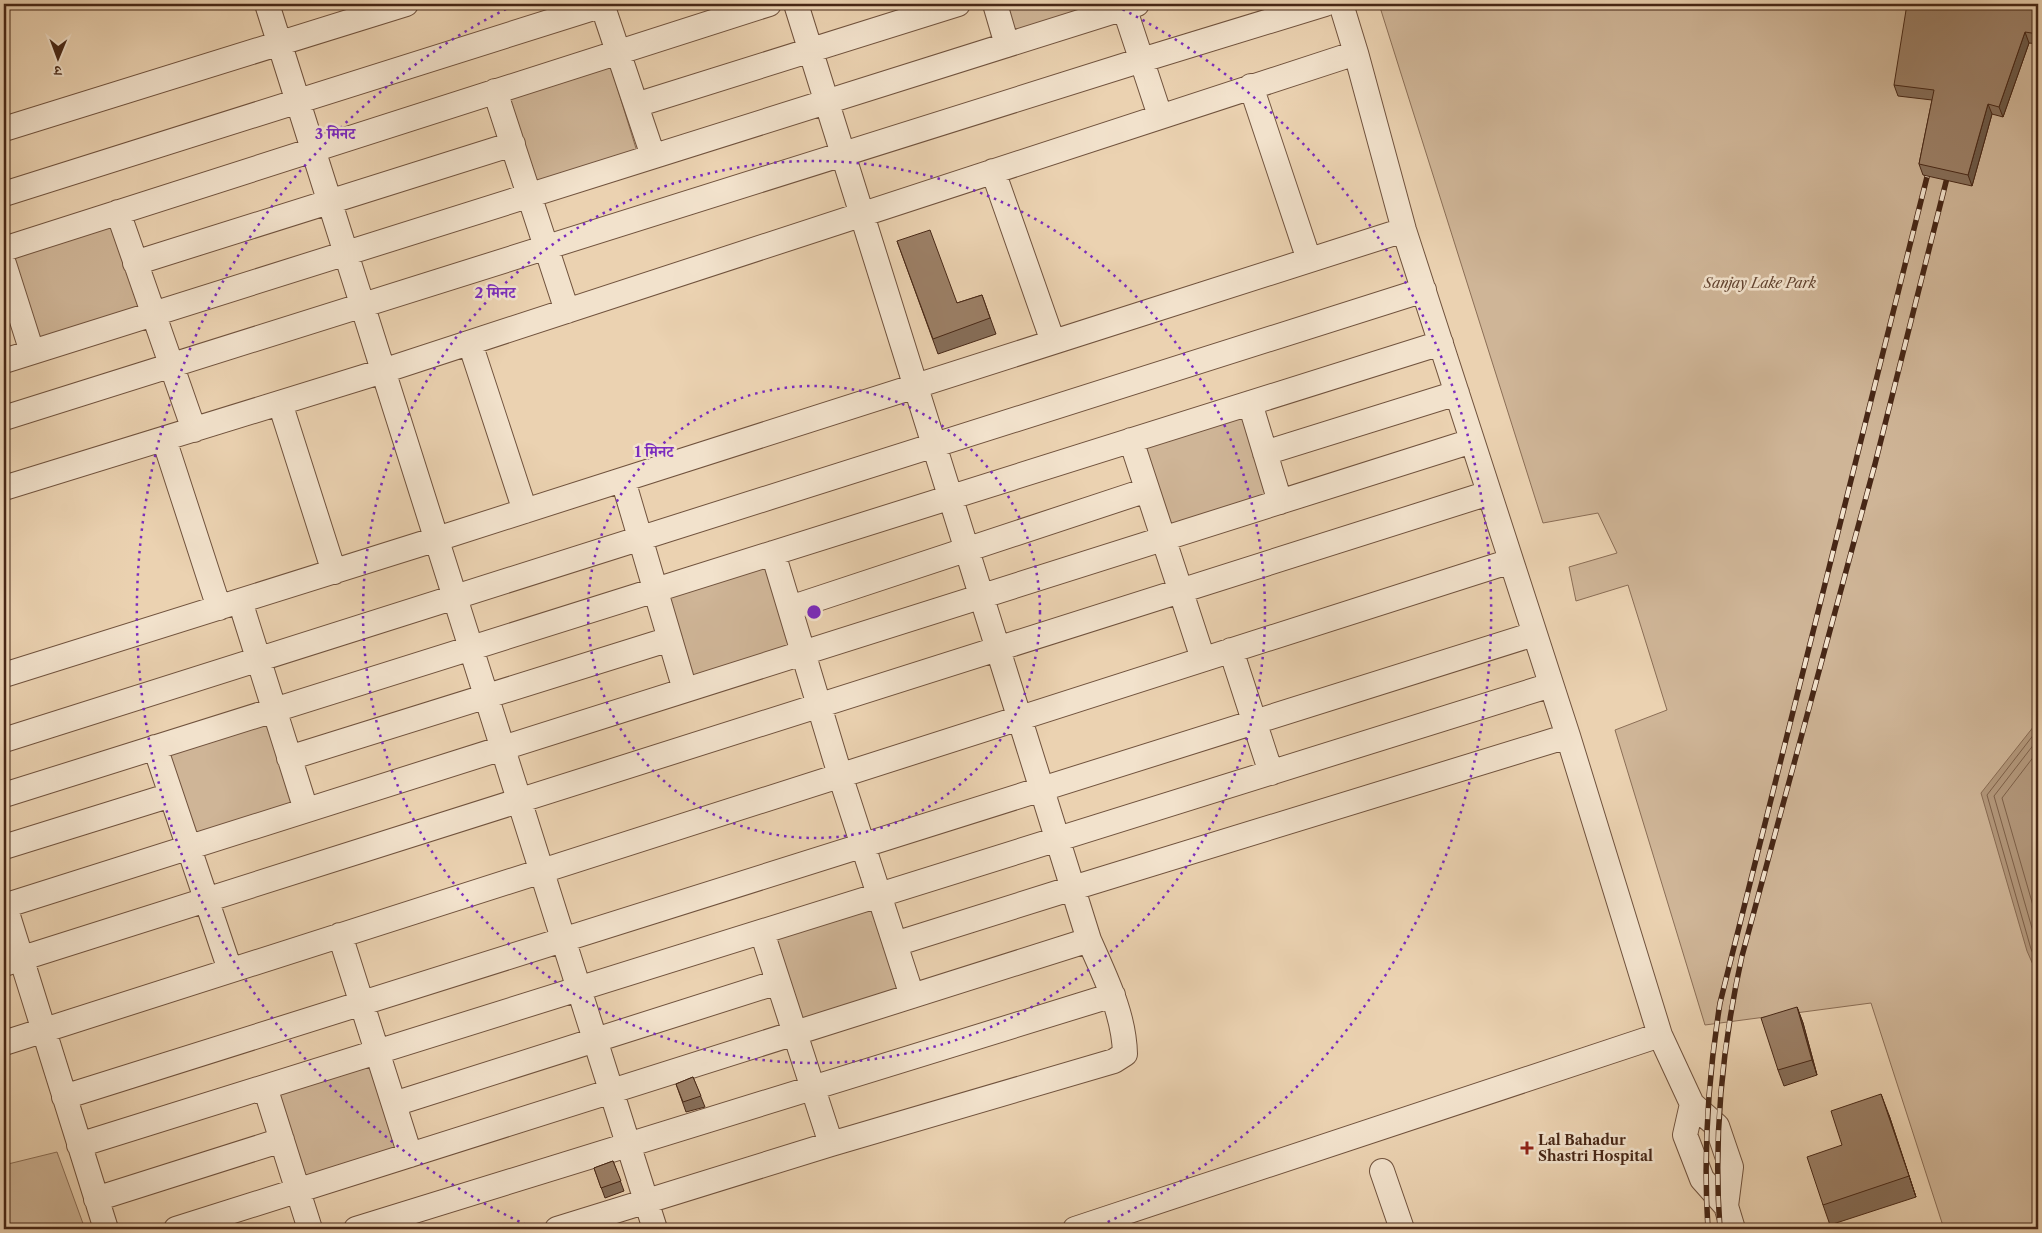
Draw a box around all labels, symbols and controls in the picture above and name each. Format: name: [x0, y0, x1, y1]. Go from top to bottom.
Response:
north arrow: [32, 32, 82, 82]
text: उ: [53, 62, 62, 80]
text: 3 मिनट: [315, 124, 357, 143]
park label: Sanjay Lake Park: [1703, 274, 1817, 292]
text: 2 मिनट: [474, 283, 517, 302]
text: 1 मिनट: [635, 442, 675, 461]
centre of rings: [805, 603, 823, 621]
place label: Lal Bahadur Shastri Hospital: [1538, 1131, 1653, 1165]
marker: Lal Bahadur Shastri Hospital: [1520, 1141, 1534, 1155]

